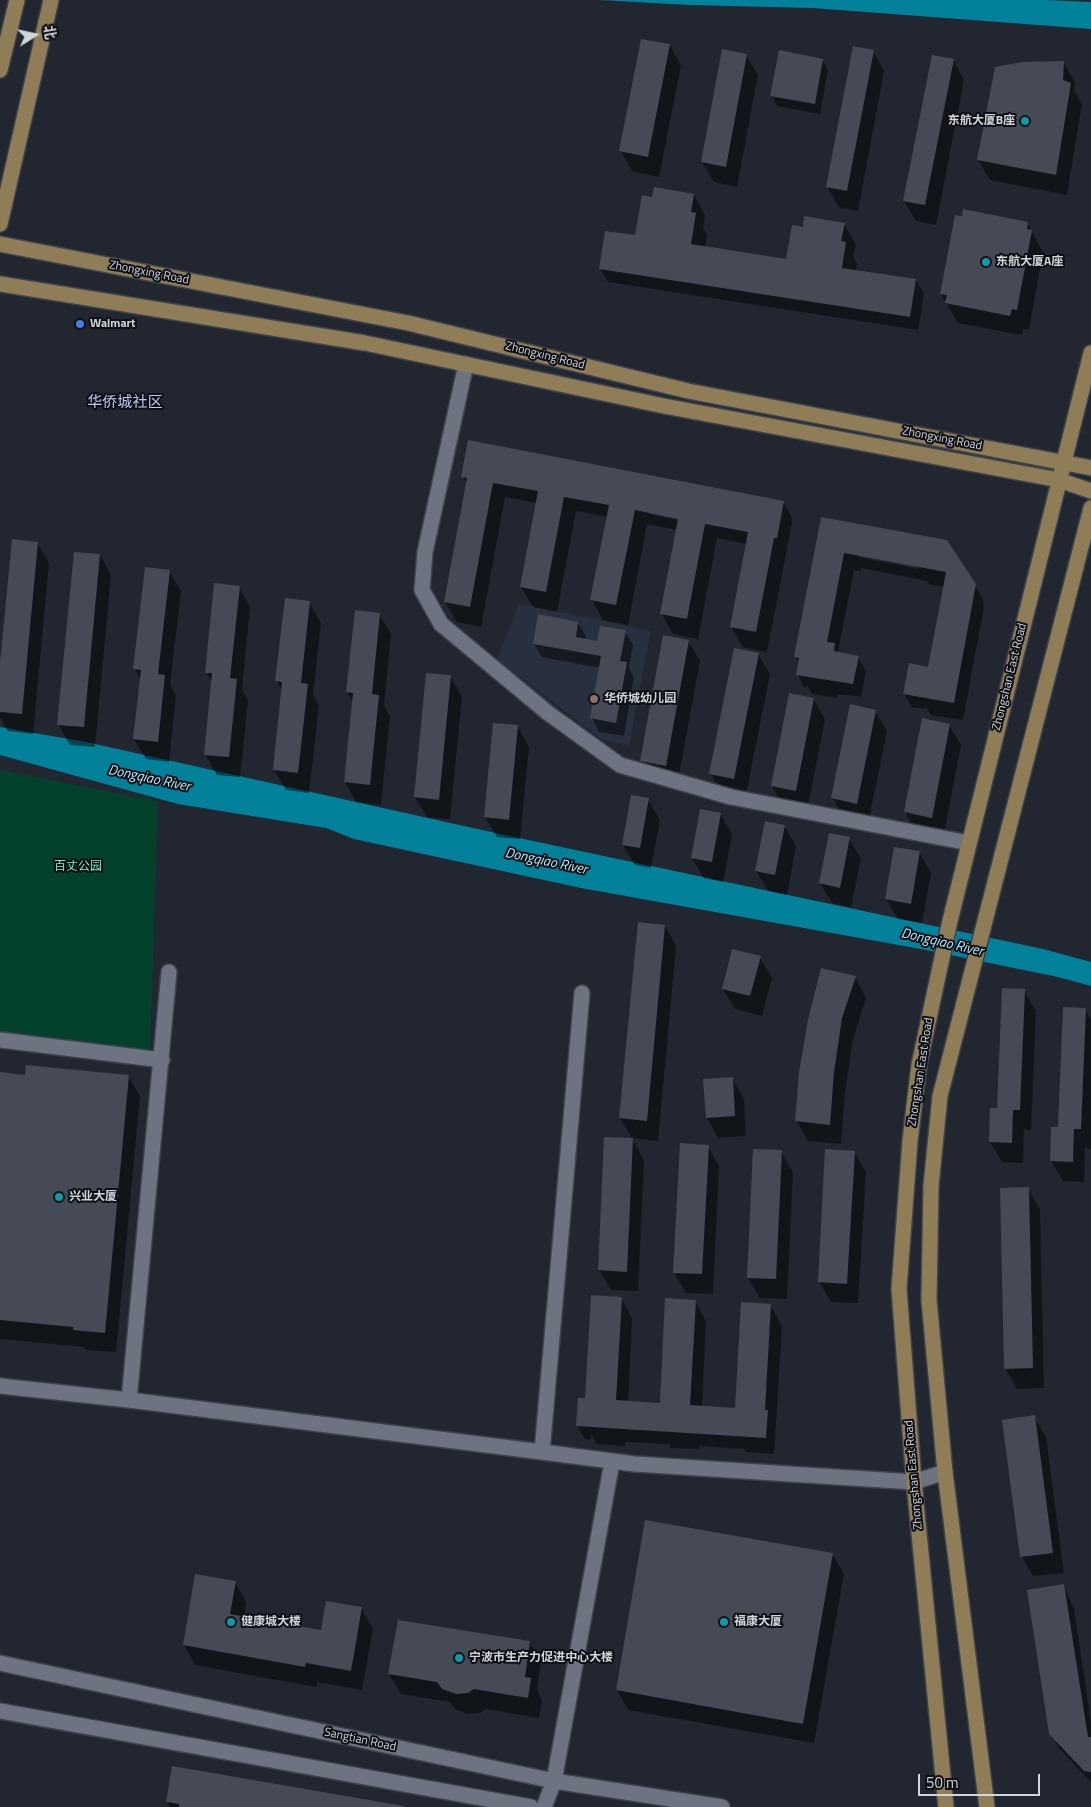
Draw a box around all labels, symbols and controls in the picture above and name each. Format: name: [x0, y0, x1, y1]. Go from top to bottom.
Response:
north arrow: [10, 10, 60, 60]
text: 北: [39, 24, 62, 41]
place label: 东航大厦B座: [948, 114, 1015, 128]
marker: 东航大厦B座: [1019, 115, 1031, 127]
place label: 东航大厦A座: [996, 255, 1063, 269]
marker: 东航大厦A座: [980, 256, 992, 268]
street label: Zhongxing Road: [108, 258, 190, 288]
place label: Walmart: [90, 317, 135, 331]
marker: Walmart: [74, 318, 86, 330]
street label: Zhongxing Road: [504, 339, 586, 373]
district label: 华侨城社区: [88, 394, 162, 412]
street label: Zhongxing Road: [901, 424, 983, 454]
street label: Zhongshan East Road: [990, 622, 1030, 732]
place label: 华侨城幼儿园: [604, 692, 676, 706]
marker: 华侨城幼儿园: [588, 693, 600, 705]
water label: Dongqiao River: [106, 762, 192, 796]
water label: Dongqiao River: [503, 845, 589, 879]
park label: 百丈公园: [54, 860, 102, 874]
water label: Dongqiao River: [899, 925, 985, 961]
street label: Zhongshan East Road: [905, 1017, 937, 1127]
place label: 兴业大厦: [69, 1190, 117, 1204]
marker: 兴业大厦: [53, 1191, 65, 1203]
street label: Zhongshan East Road: [902, 1420, 926, 1530]
place label: 健康城大楼: [241, 1615, 301, 1629]
place label: 福康大厦: [734, 1615, 782, 1629]
marker: 健康城大楼: [225, 1616, 237, 1628]
marker: 福康大厦: [718, 1616, 730, 1628]
place label: 宁波市生产力促进中心大楼: [469, 1651, 613, 1665]
marker: 宁波市生产力促进中心大楼: [453, 1652, 465, 1664]
street label: Sangtian Road: [323, 1725, 397, 1755]
scale bar: [921, 1764, 1044, 1796]
text: 50 m: [926, 1771, 959, 1794]

